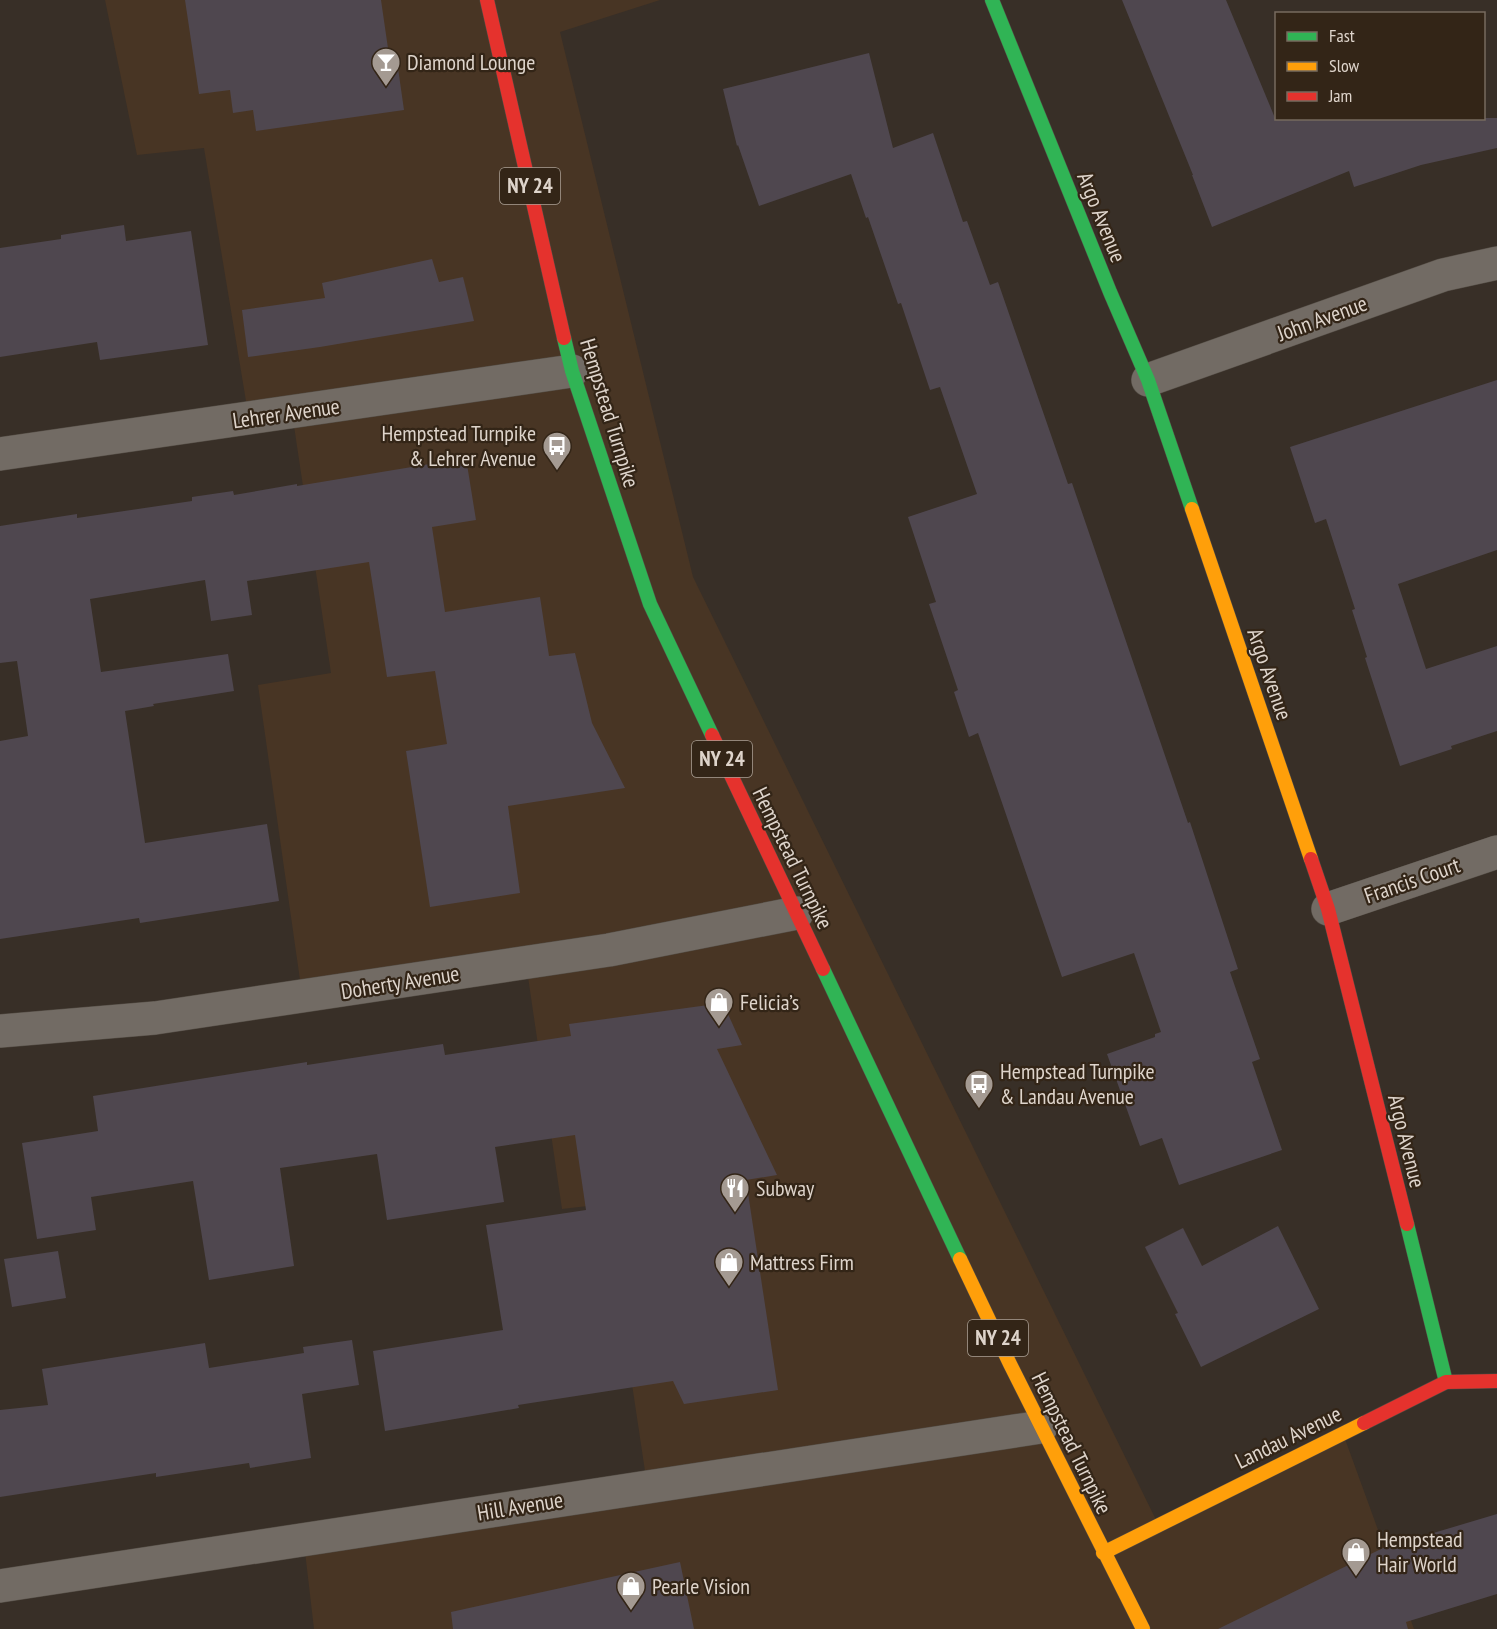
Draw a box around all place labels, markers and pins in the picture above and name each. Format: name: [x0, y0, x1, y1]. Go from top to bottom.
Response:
bar icon: Diamond Lounge: [370, 46, 402, 88]
place label: Diamond Lounge: [407, 48, 535, 76]
place label: Hempstead Turnpike & Lehrer Avenue: [381, 419, 536, 472]
bus stop icon: Hempstead Turnpike & Lehrer Avenue: [541, 430, 573, 472]
shop icon: Felicia’s: [703, 986, 735, 1028]
place label: Felicia’s: [740, 988, 799, 1016]
place label: Hempstead Turnpike & Landau Avenue: [1000, 1057, 1155, 1110]
bus stop icon: Hempstead Turnpike & Landau Avenue: [963, 1068, 995, 1110]
restaurant icon: Subway: [719, 1172, 751, 1214]
place label: Subway: [756, 1174, 815, 1202]
shop icon: Mattress Firm: [713, 1246, 745, 1288]
place label: Mattress Firm: [750, 1248, 854, 1276]
place label: Hempstead Hair World: [1377, 1525, 1463, 1578]
shop icon: Hempstead Hair World: [1340, 1536, 1372, 1578]
shop icon: Pearle Vision: [615, 1570, 647, 1612]
place label: Pearle Vision: [652, 1572, 750, 1600]

